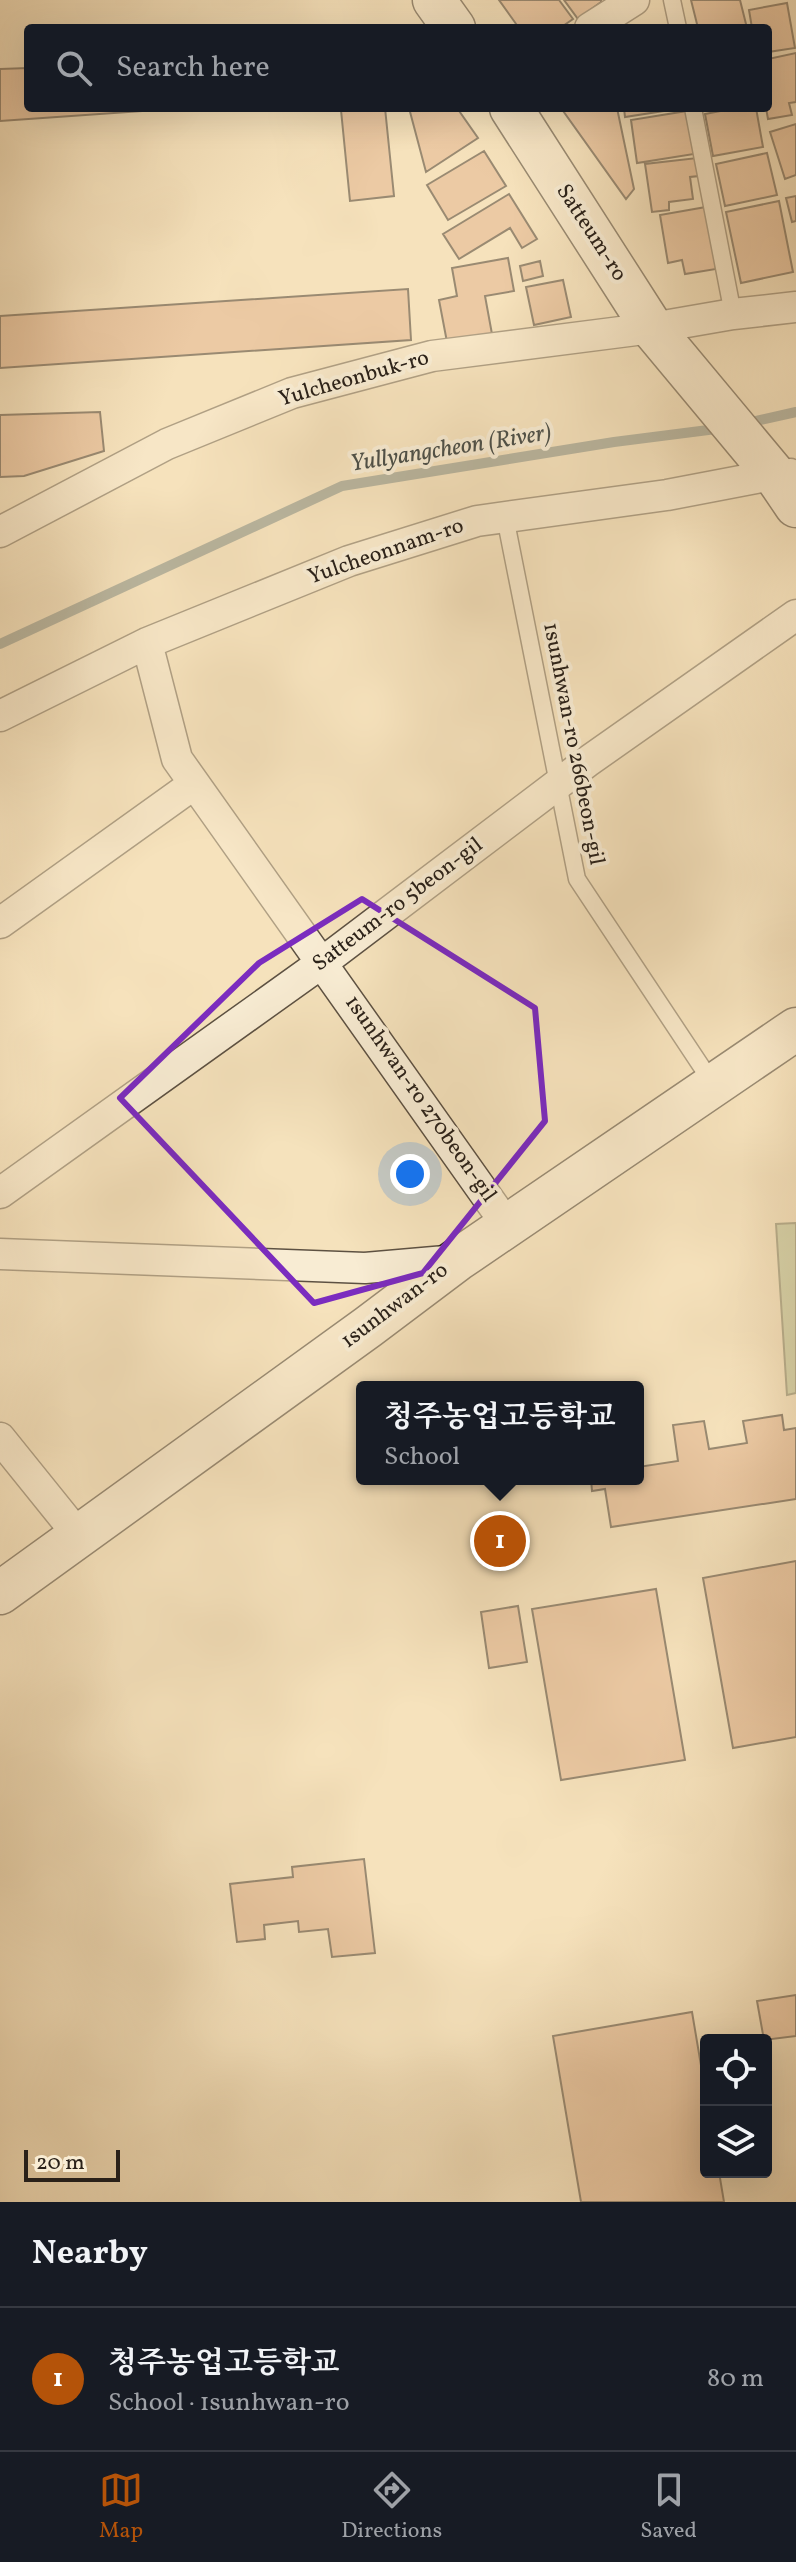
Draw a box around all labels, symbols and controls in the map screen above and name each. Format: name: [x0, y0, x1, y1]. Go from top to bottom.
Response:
search box: [24, 24, 772, 112]
icon: search: [52, 46, 96, 90]
text: Search here: [116, 47, 270, 89]
street label: Satteum-ro: [548, 178, 634, 288]
street label: Yulcheonbuk-ro: [275, 343, 433, 415]
water label: Yullyangcheon (River): [348, 416, 554, 482]
street label: Yulcheonnam-ro: [304, 511, 468, 593]
street label: 1sunhwan-ro 266beon-gil: [534, 620, 612, 868]
street label: Satteum-ro 5beon-gil: [306, 831, 490, 979]
street label: 1sunhwan-ro 270beon-gil: [337, 989, 503, 1209]
your location: [390, 1154, 430, 1194]
street label: 1sunhwan-ro: [335, 1255, 455, 1357]
popup: [356, 1381, 644, 1485]
text: 청주농업고등학교: [384, 1397, 616, 1439]
text: School: [384, 1439, 460, 1475]
pin: 1: [474, 1511, 526, 1571]
map controls: [700, 2034, 772, 2178]
button: locate: [700, 2034, 772, 2106]
button: layers: [700, 2106, 772, 2178]
scale bar: [24, 2146, 120, 2182]
text: 20 m: [36, 2148, 85, 2179]
text: Nearby: [32, 2231, 148, 2278]
text: 청주농업고등학교: [108, 2343, 340, 2385]
text: 1: [53, 2361, 63, 2397]
text: 80 m: [707, 2361, 764, 2397]
text: School · 1sunhwan-ro: [108, 2385, 350, 2421]
tab: Map: [99, 2468, 143, 2547]
tab: Directions: [341, 2468, 442, 2547]
tab: Saved: [640, 2468, 697, 2547]

